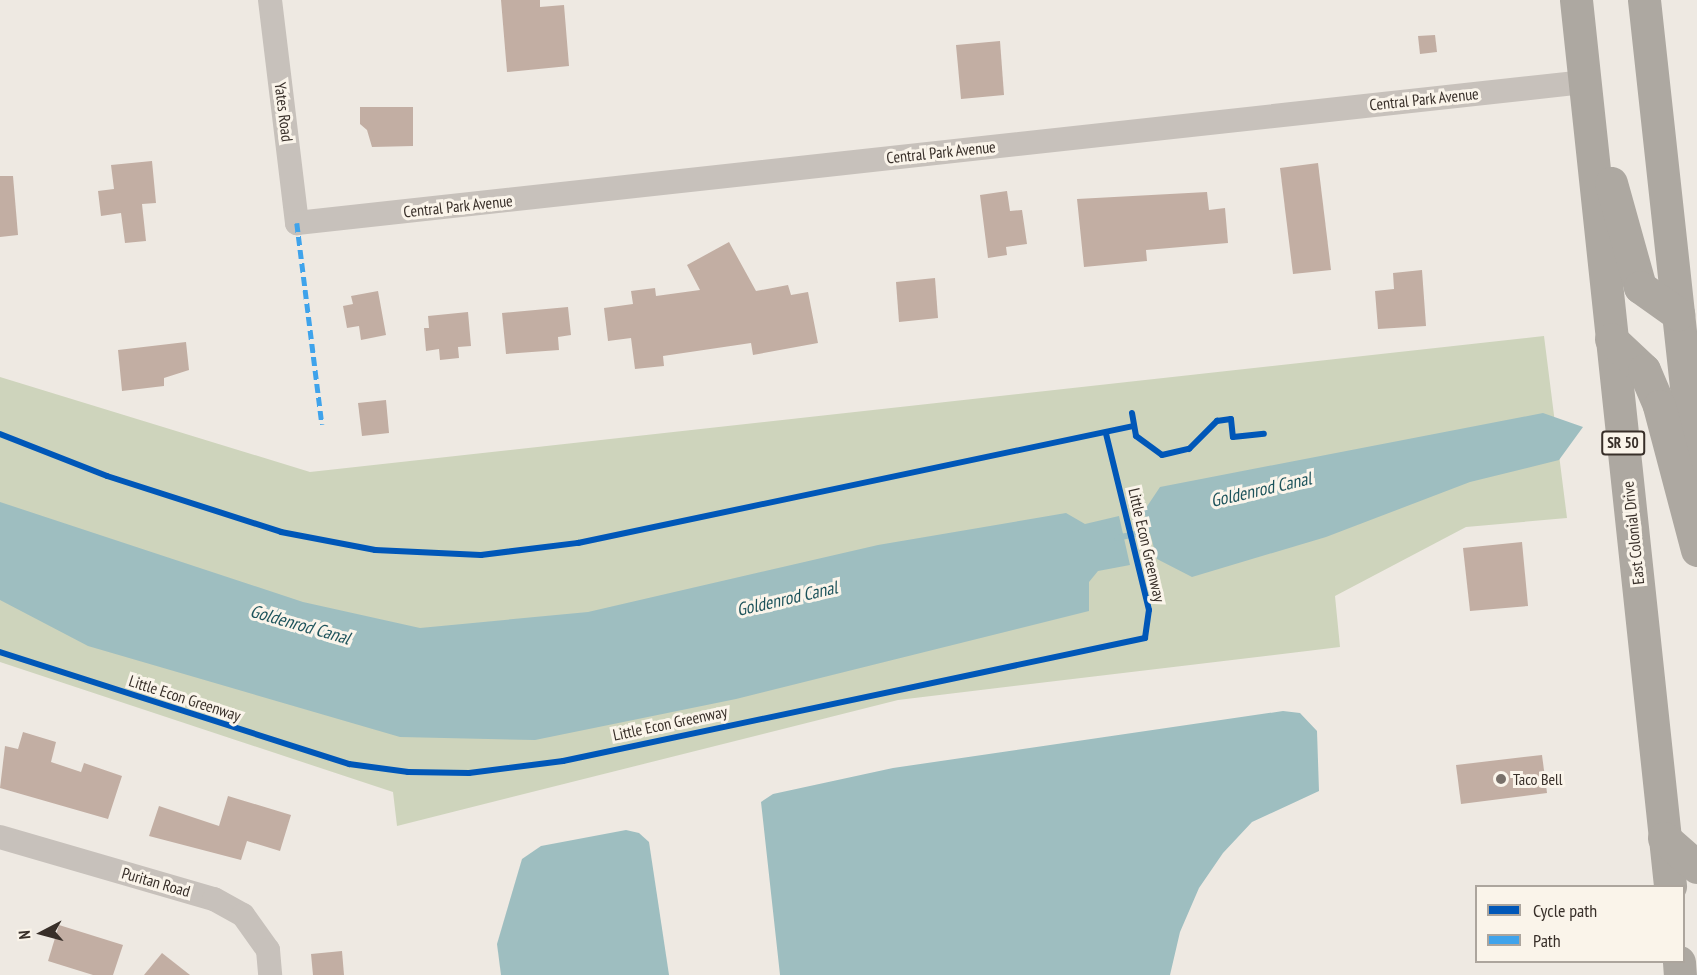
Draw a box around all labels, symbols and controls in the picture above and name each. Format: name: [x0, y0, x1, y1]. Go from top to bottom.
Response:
street label: Yates Road: [271, 81, 297, 143]
street label: Central Park Avenue: [1368, 84, 1480, 114]
street label: Central Park Avenue: [885, 137, 997, 167]
street label: Central Park Avenue: [402, 191, 514, 221]
road number: SR 50: [1600, 431, 1646, 455]
water label: Goldenrod Canal: [1208, 468, 1314, 512]
street label: East Colonial Drive: [1618, 480, 1648, 586]
street label: Little Econ Greenway: [1125, 486, 1169, 604]
water label: Goldenrod Canal: [734, 577, 840, 621]
water label: Goldenrod Canal: [248, 600, 352, 650]
street label: Little Econ Greenway: [127, 671, 243, 725]
street label: Little Econ Greenway: [611, 702, 729, 744]
place label: Taco Bell: [1513, 769, 1563, 789]
marker: Taco Bell: [1494, 772, 1508, 786]
street label: Puritan Road: [120, 863, 192, 901]
legend: [1475, 885, 1685, 963]
text: Cycle path: [1533, 899, 1597, 922]
north arrow: [12, 903, 72, 963]
text: Path: [1533, 929, 1561, 952]
text: N: [14, 930, 34, 940]

